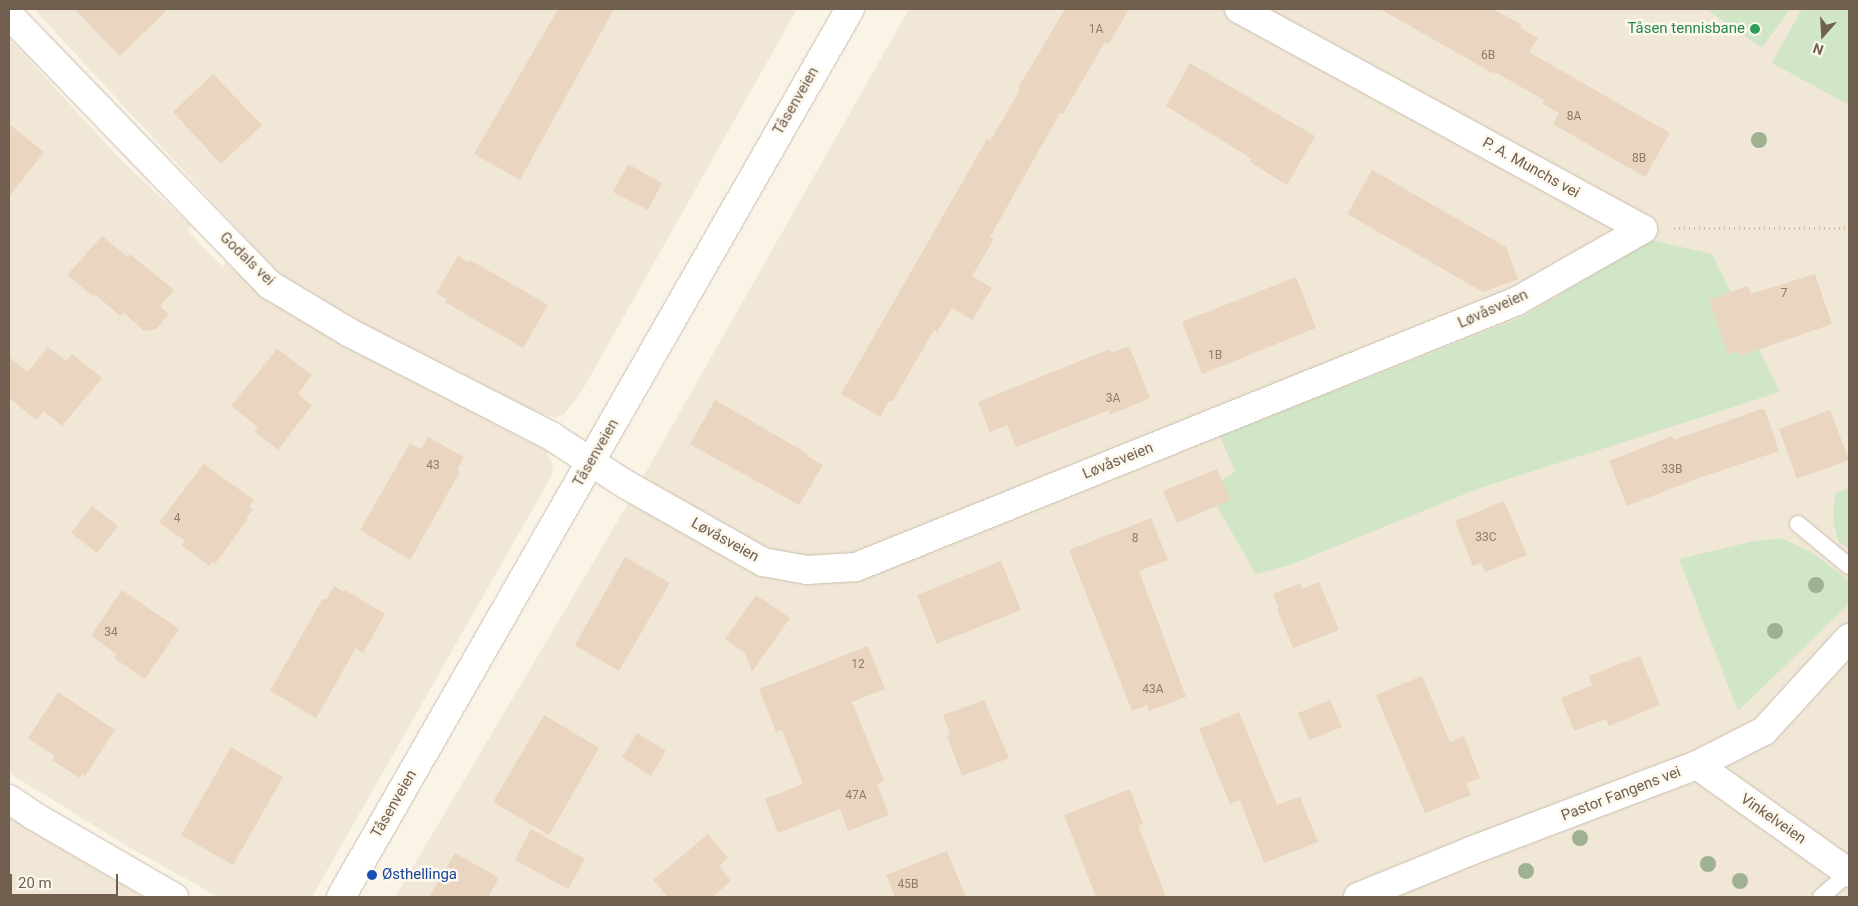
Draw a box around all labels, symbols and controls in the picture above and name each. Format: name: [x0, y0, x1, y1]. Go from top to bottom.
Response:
north arrow: [1798, 10, 1848, 60]
place label: Tåsen tennisbane: [1627, 20, 1745, 38]
house number: 1A: [1089, 23, 1103, 37]
marker: Tåsen tennisbane: [1749, 23, 1761, 35]
text: N: [1811, 40, 1825, 58]
house number: 6B: [1481, 49, 1495, 63]
street label: Tåsenveien: [769, 64, 823, 138]
house number: 8A: [1567, 110, 1581, 124]
street label: P. A. Munchs vei: [1479, 134, 1583, 202]
house number: 8B: [1632, 152, 1646, 166]
street label: Godals vei: [216, 228, 278, 290]
street label: Løvåsveien: [1455, 286, 1531, 332]
house number: 7: [1781, 287, 1787, 301]
house number: 1B: [1208, 349, 1222, 363]
house number: 3A: [1106, 392, 1120, 406]
street label: Tåsenveien: [569, 416, 623, 490]
street label: Løvåsveien: [1080, 439, 1156, 483]
house number: 43: [426, 459, 440, 473]
house number: 33B: [1662, 463, 1682, 477]
house number: 4: [174, 512, 180, 526]
street label: Løvåsveien: [688, 514, 762, 566]
house number: 33C: [1475, 531, 1497, 545]
house number: 8: [1132, 532, 1138, 546]
house number: 34: [104, 626, 118, 640]
house number: 12: [851, 658, 865, 672]
house number: 43A: [1142, 683, 1164, 697]
street label: Pastor Fangens vei: [1559, 763, 1683, 825]
street label: Tåsenveien: [367, 767, 421, 841]
house number: 47A: [845, 789, 867, 803]
street label: Vinkelveien: [1737, 790, 1809, 848]
scale bar: [12, 864, 120, 896]
place label: Østhellinga: [382, 866, 457, 884]
marker: Østhellinga: [366, 869, 378, 881]
text: 20 m: [18, 874, 52, 892]
house number: 45B: [898, 878, 918, 892]

